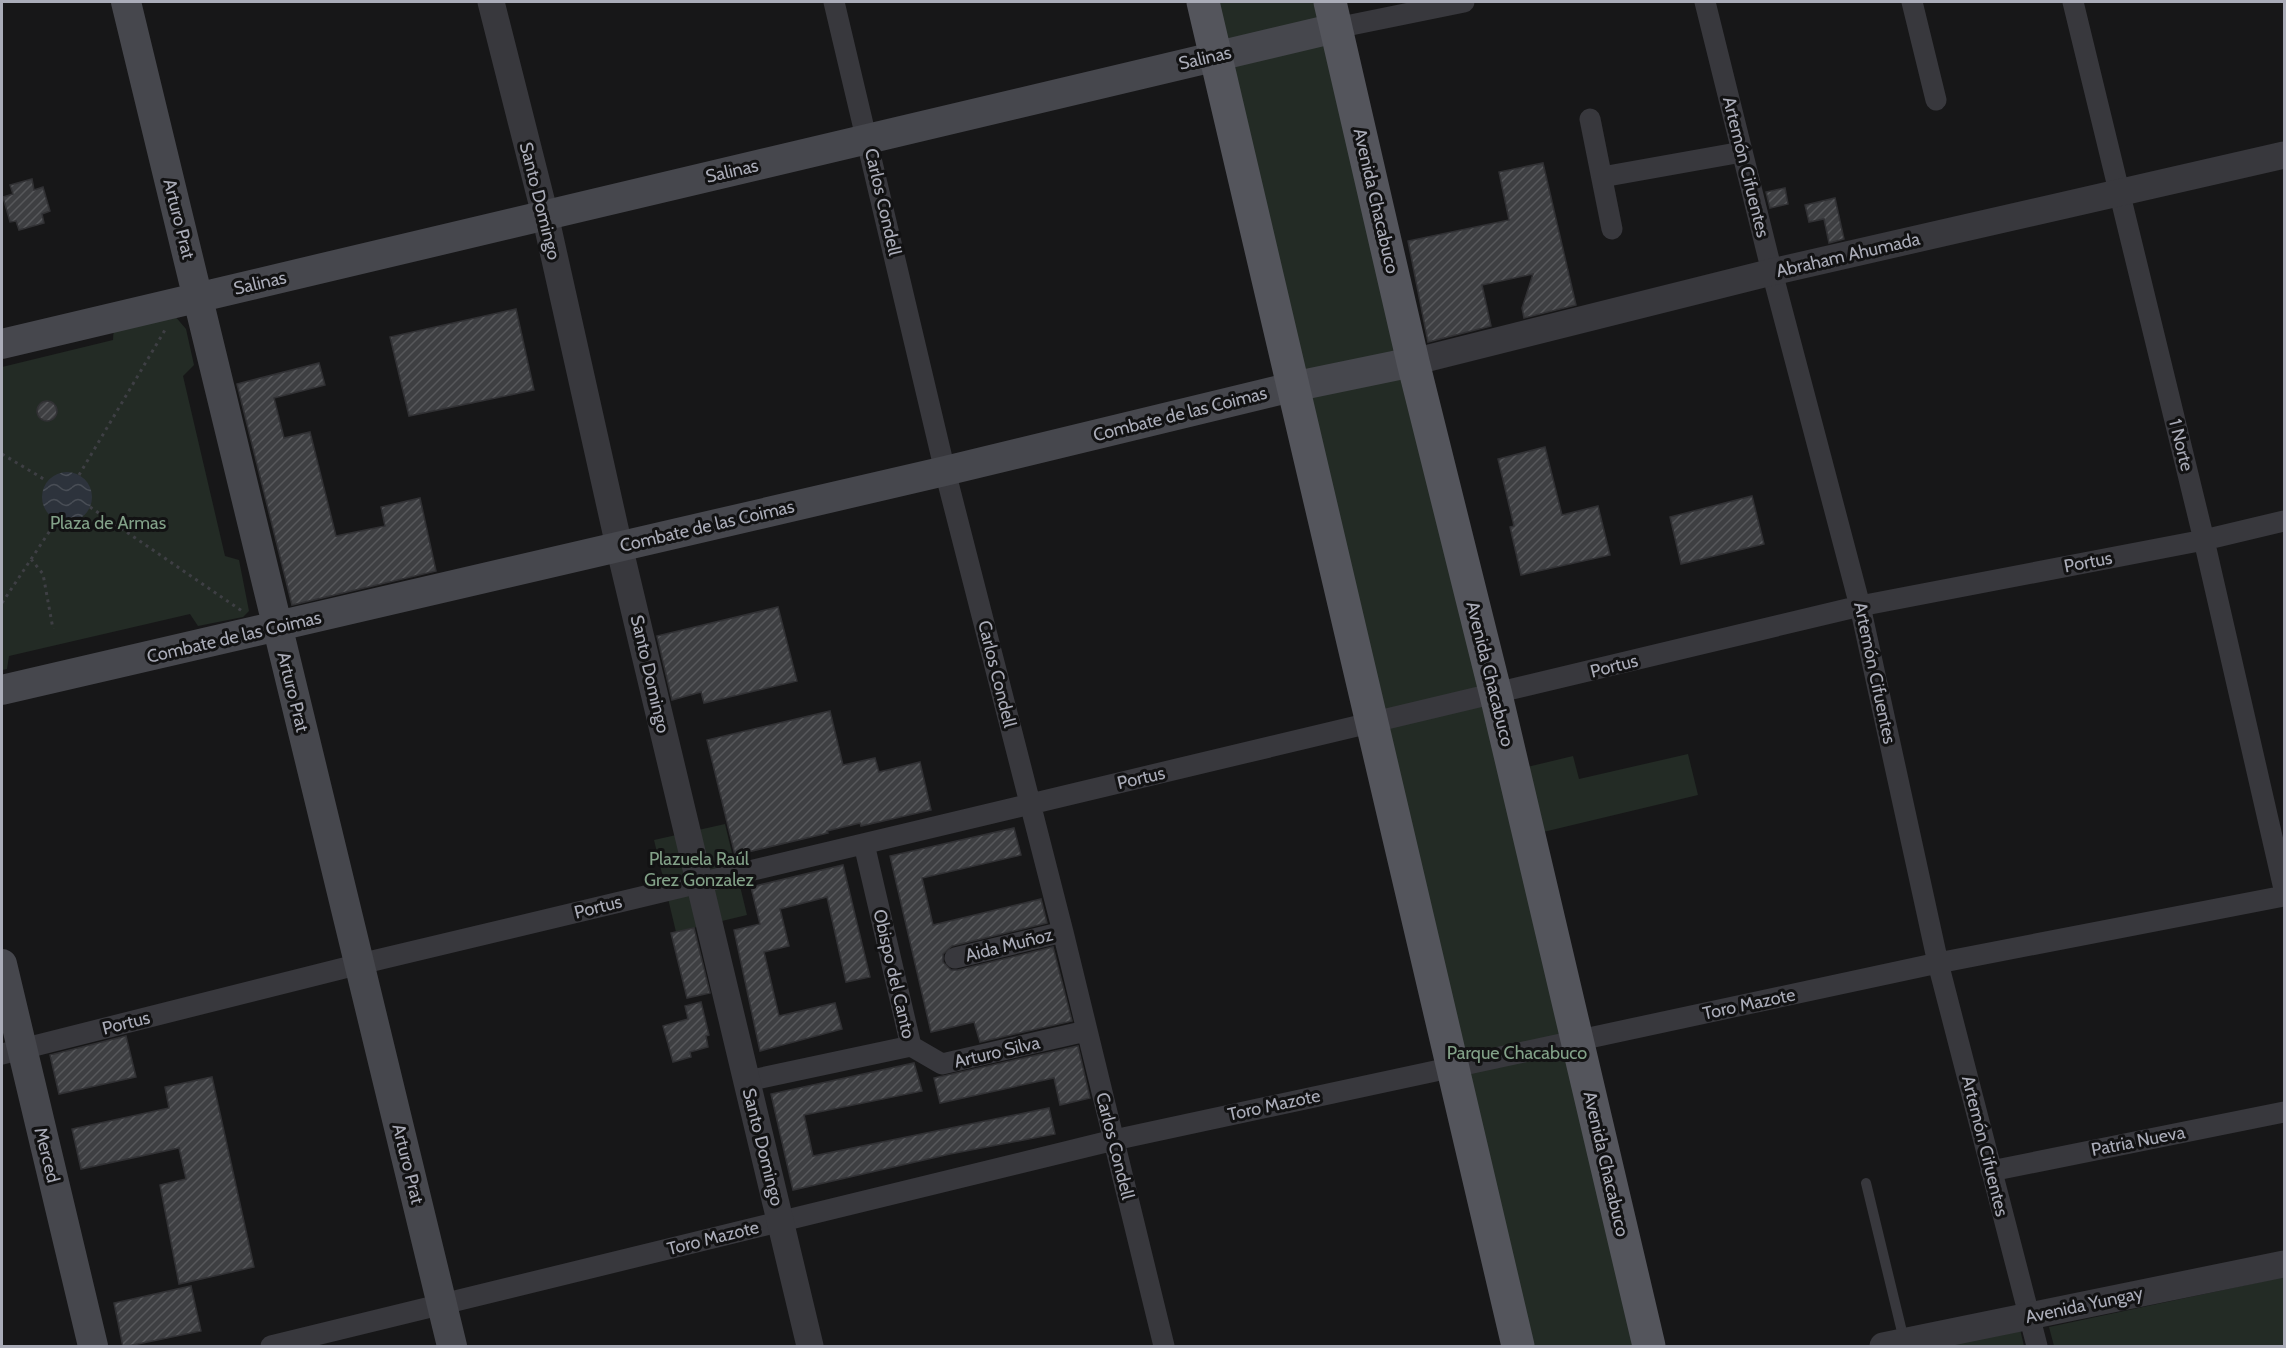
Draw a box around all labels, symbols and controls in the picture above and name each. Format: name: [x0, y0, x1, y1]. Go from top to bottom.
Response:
street label: Salinas: [1177, 41, 1233, 75]
street label: Artemón Cifuentes: [1718, 94, 1774, 240]
street label: Avenida Chacabuco: [1349, 126, 1403, 276]
street label: Santo Domingo: [515, 140, 565, 262]
street label: Carlos Condell: [860, 146, 906, 259]
street label: Salinas: [704, 154, 760, 188]
street label: Arturo Prat: [158, 177, 200, 261]
street label: Abraham Ahumada: [1774, 228, 1922, 282]
street label: Salinas: [232, 266, 288, 300]
street label: Combate de las Coimas: [1091, 382, 1269, 446]
street label: 1 Norte: [2164, 417, 2198, 473]
street label: Combate de las Coimas: [618, 495, 796, 557]
park label: Plaza de Armas: [50, 512, 166, 534]
street label: Portus: [2062, 547, 2114, 577]
street label: Avenida Chacabuco: [1461, 599, 1519, 749]
street label: Artemón Cifuentes: [1849, 600, 1901, 746]
street label: Combate de las Coimas: [145, 606, 323, 668]
street label: Santo Domingo: [626, 613, 674, 735]
street label: Carlos Condell: [973, 618, 1021, 730]
street label: Portus: [1588, 649, 1640, 683]
street label: Arturo Prat: [272, 650, 314, 734]
street label: Portus: [1115, 762, 1167, 794]
park label: Plazuela Raúl Grez Gonzalez: [644, 848, 755, 891]
street label: Portus: [572, 890, 624, 924]
street label: Obispo del Canto: [868, 907, 920, 1041]
street label: Aida Muñoz: [963, 923, 1056, 967]
street label: Toro Mazote: [1701, 983, 1797, 1025]
street label: Portus: [100, 1006, 152, 1040]
street label: Arturo Silva: [952, 1031, 1042, 1073]
park label: Parque Chacabuco: [1447, 1042, 1587, 1064]
street label: Artemón Cifuentes: [1957, 1073, 2013, 1219]
street label: Toro Mazote: [1226, 1084, 1322, 1126]
street label: Santo Domingo: [738, 1086, 788, 1208]
street label: Avenida Chacabuco: [1579, 1089, 1633, 1239]
street label: Carlos Condell: [1091, 1090, 1139, 1202]
street label: Patria Nueva: [2089, 1121, 2187, 1161]
street label: Arturo Prat: [387, 1122, 429, 1206]
street label: Merced: [30, 1125, 64, 1185]
street label: Toro Mazote: [665, 1216, 761, 1260]
street label: Avenida Yungay: [2023, 1282, 2145, 1328]

